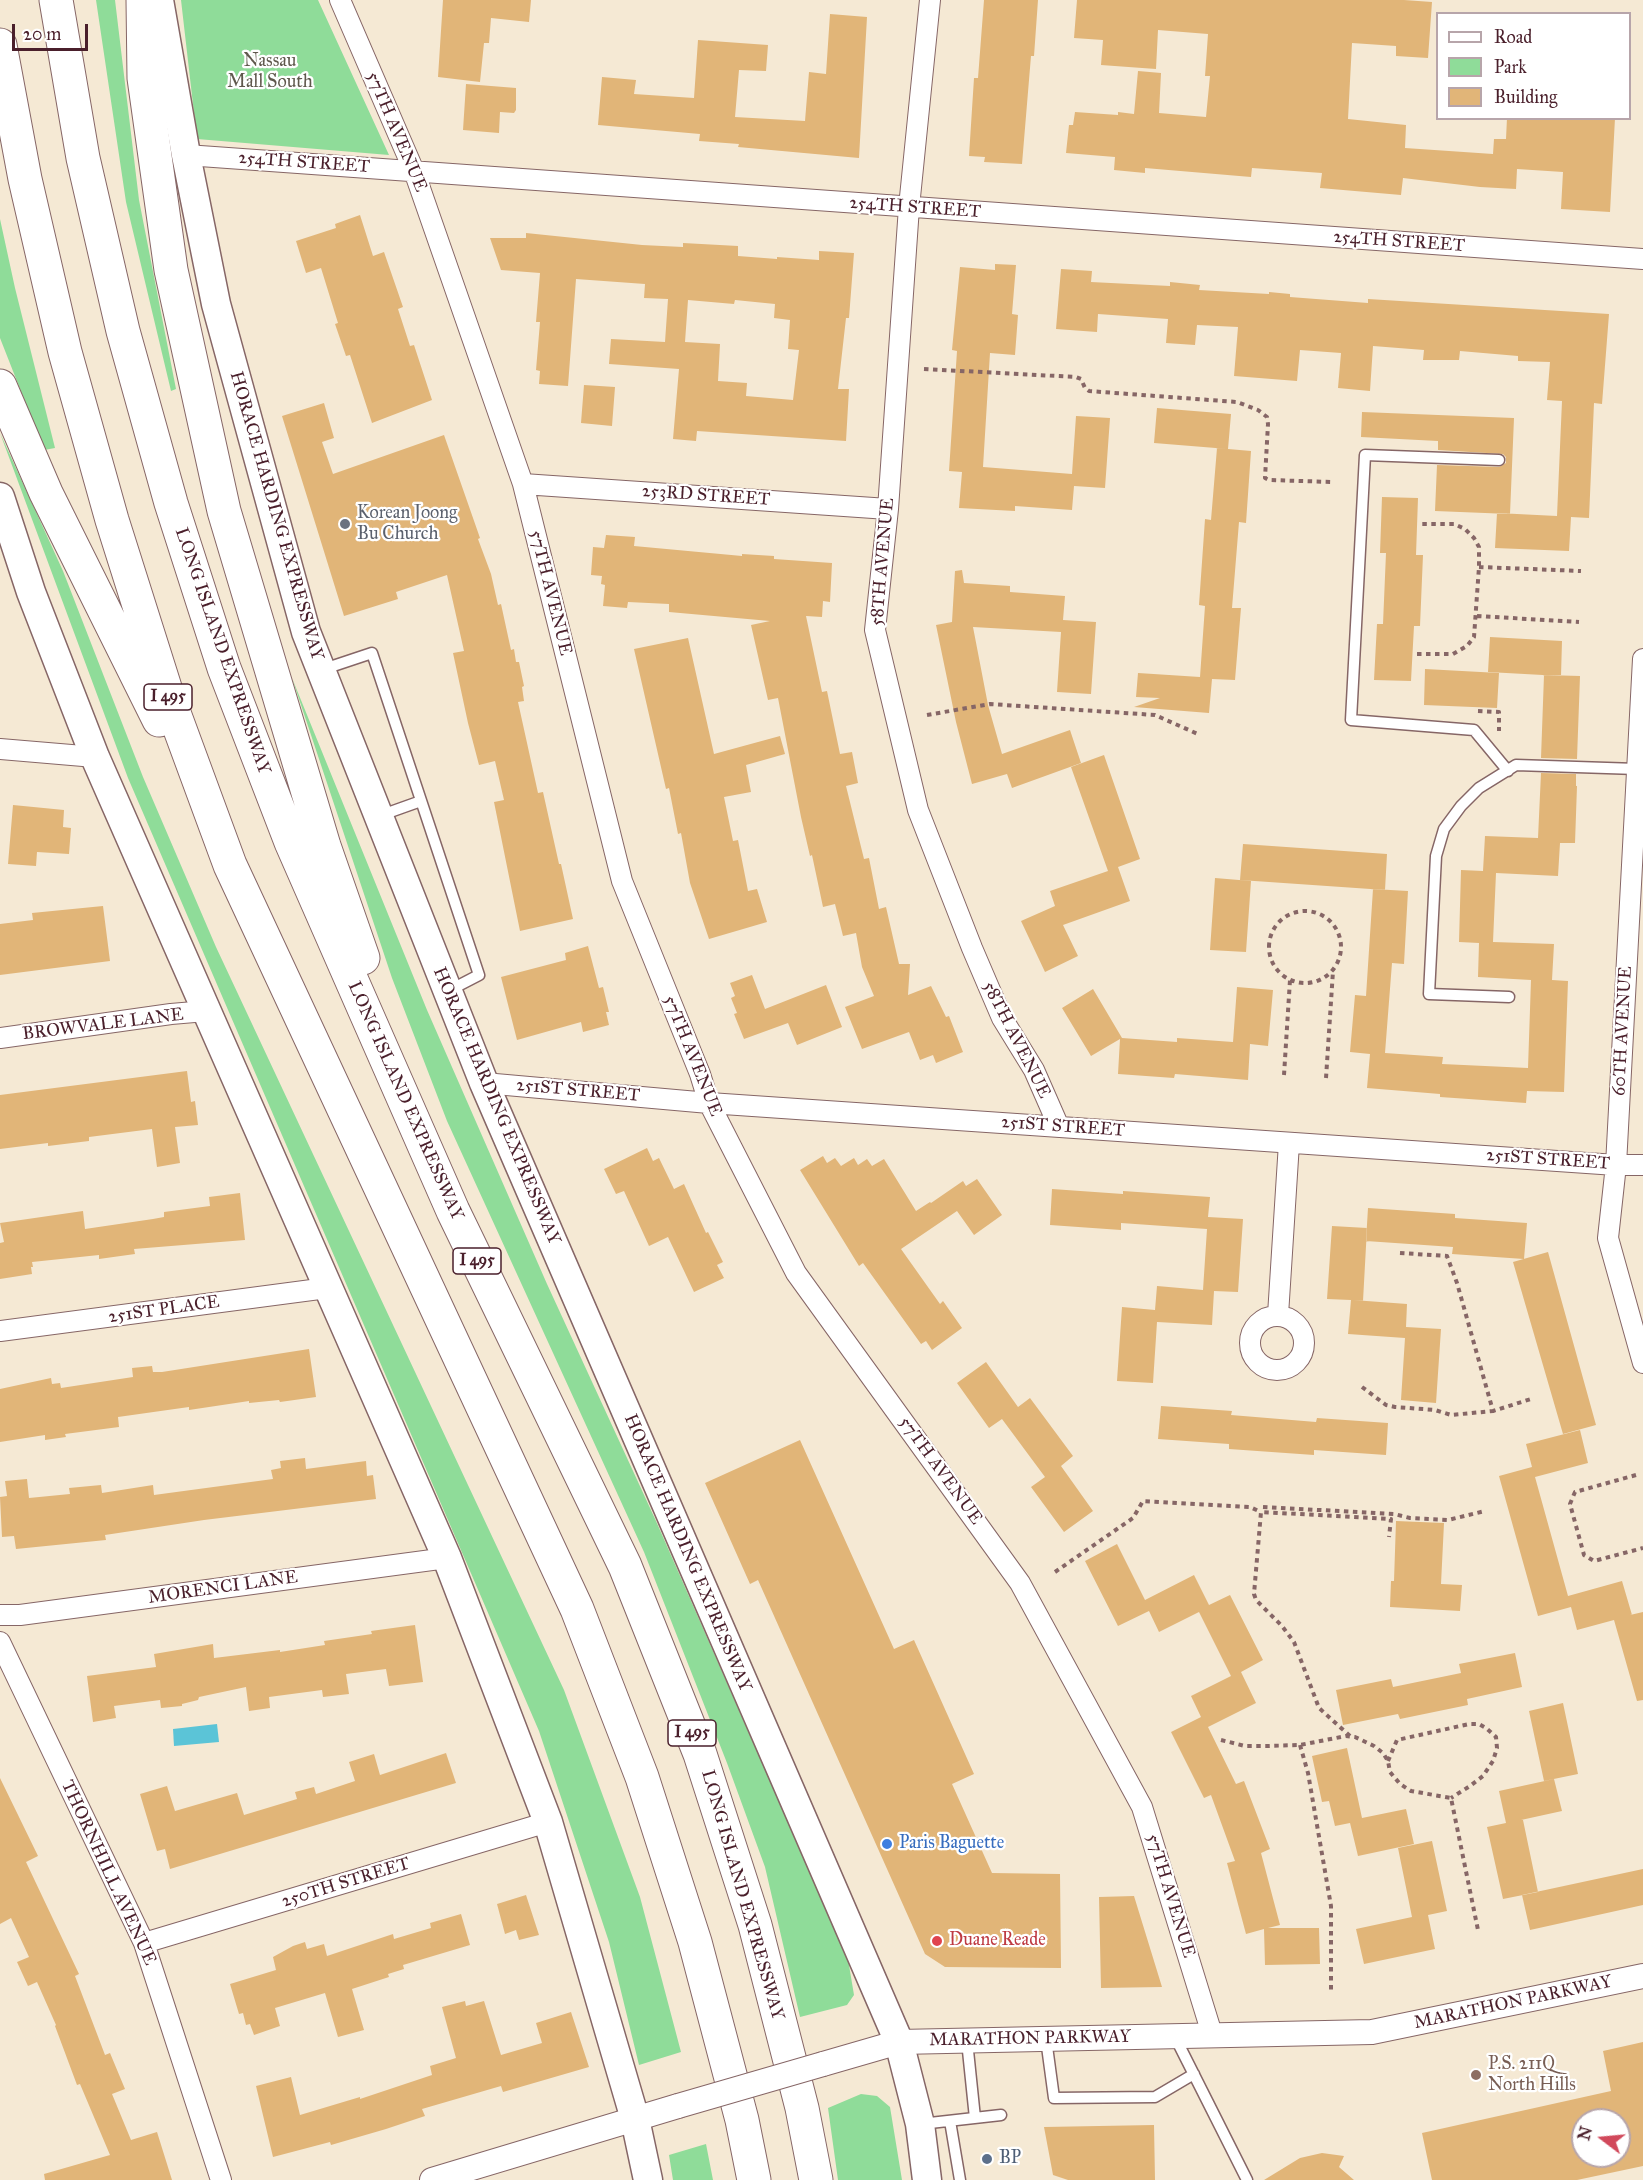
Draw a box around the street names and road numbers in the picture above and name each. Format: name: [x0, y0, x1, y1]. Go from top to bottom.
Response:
street label: 57TH AVENUE: [361, 69, 431, 195]
street label: 254TH STREET: [237, 148, 371, 178]
street label: 254TH STREET: [848, 193, 982, 223]
street label: 254TH STREET: [1332, 227, 1466, 257]
street label: HORACE HARDING EXPRESSWAY: [224, 369, 328, 663]
street label: 253RD STREET: [641, 481, 771, 511]
street label: 58TH AVENUE: [867, 497, 899, 627]
street label: LONG ISLAND EXPRESSWAY: [170, 525, 274, 777]
street label: 57TH AVENUE: [524, 528, 576, 658]
road number: I 495: [144, 684, 192, 710]
street label: HORACE HARDING EXPRESSWAY: [428, 964, 564, 1248]
street label: 60TH AVENUE: [1609, 966, 1637, 1096]
street label: LONG ISLAND EXPRESSWAY: [342, 978, 468, 1224]
street label: 58TH AVENUE: [977, 978, 1055, 1102]
street label: 57TH AVENUE: [658, 992, 726, 1120]
street label: BROWVALE LANE: [21, 1004, 185, 1046]
street label: 251ST STREET: [515, 1075, 641, 1107]
street label: 251ST STREET: [1000, 1112, 1126, 1142]
street label: 251ST STREET: [1485, 1145, 1611, 1175]
road number: I 495: [453, 1248, 501, 1274]
street label: 251ST PLACE: [107, 1292, 221, 1328]
street label: HORACE HARDING EXPRESSWAY: [619, 1411, 755, 1695]
street label: 57TH AVENUE: [894, 1413, 986, 1529]
street label: MORENCI LANE: [147, 1567, 299, 1609]
road number: I 495: [668, 1720, 716, 1746]
street label: LONG ISLAND EXPRESSWAY: [696, 1767, 788, 2023]
street label: THORNHILL AVENUE: [56, 1777, 160, 1969]
street label: 57TH AVENUE: [1141, 1831, 1199, 1961]
street label: 250TH STREET: [279, 1853, 413, 1913]
street label: MARATHON PARKWAY: [1412, 1971, 1614, 2035]
street label: MARATHON PARKWAY: [929, 2026, 1131, 2052]

